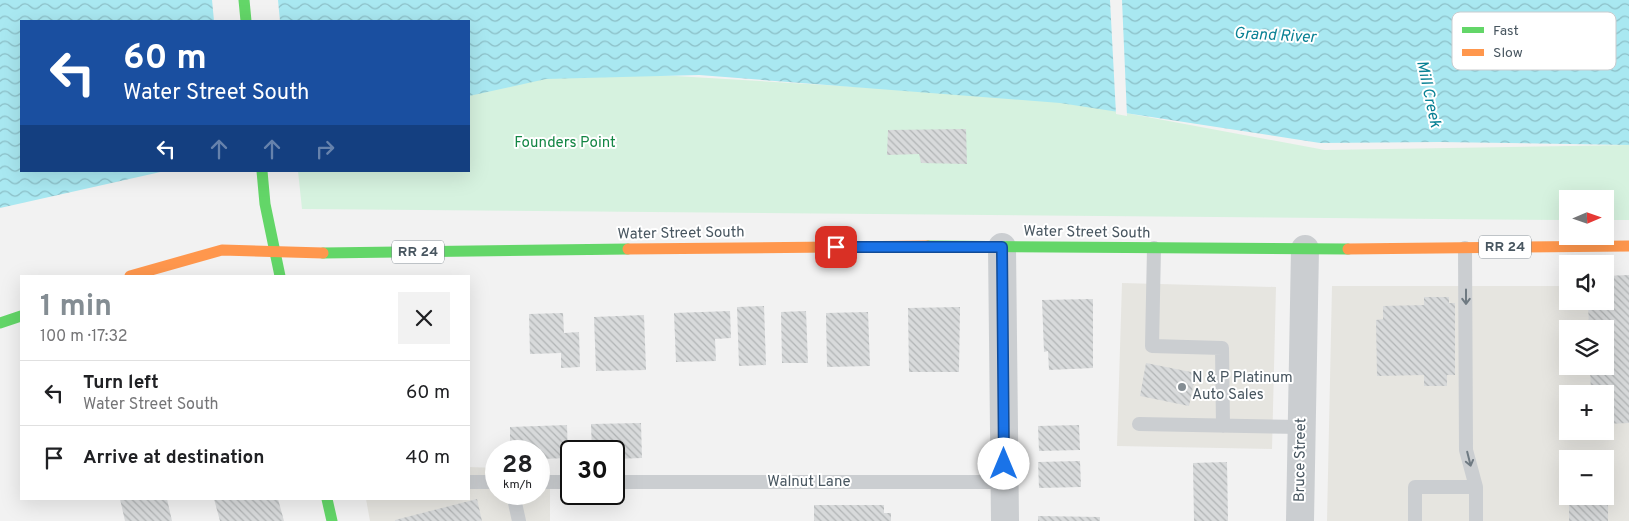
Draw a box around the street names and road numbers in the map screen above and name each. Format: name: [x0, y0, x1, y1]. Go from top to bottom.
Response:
street label: Water Street South: [1023, 222, 1151, 244]
street label: Water Street South: [617, 223, 745, 245]
road number: RR 24: [1479, 236, 1531, 258]
road number: RR 24: [392, 240, 444, 264]
street label: Bruce Street: [1291, 418, 1311, 502]
street label: Walnut Lane: [767, 473, 851, 492]

